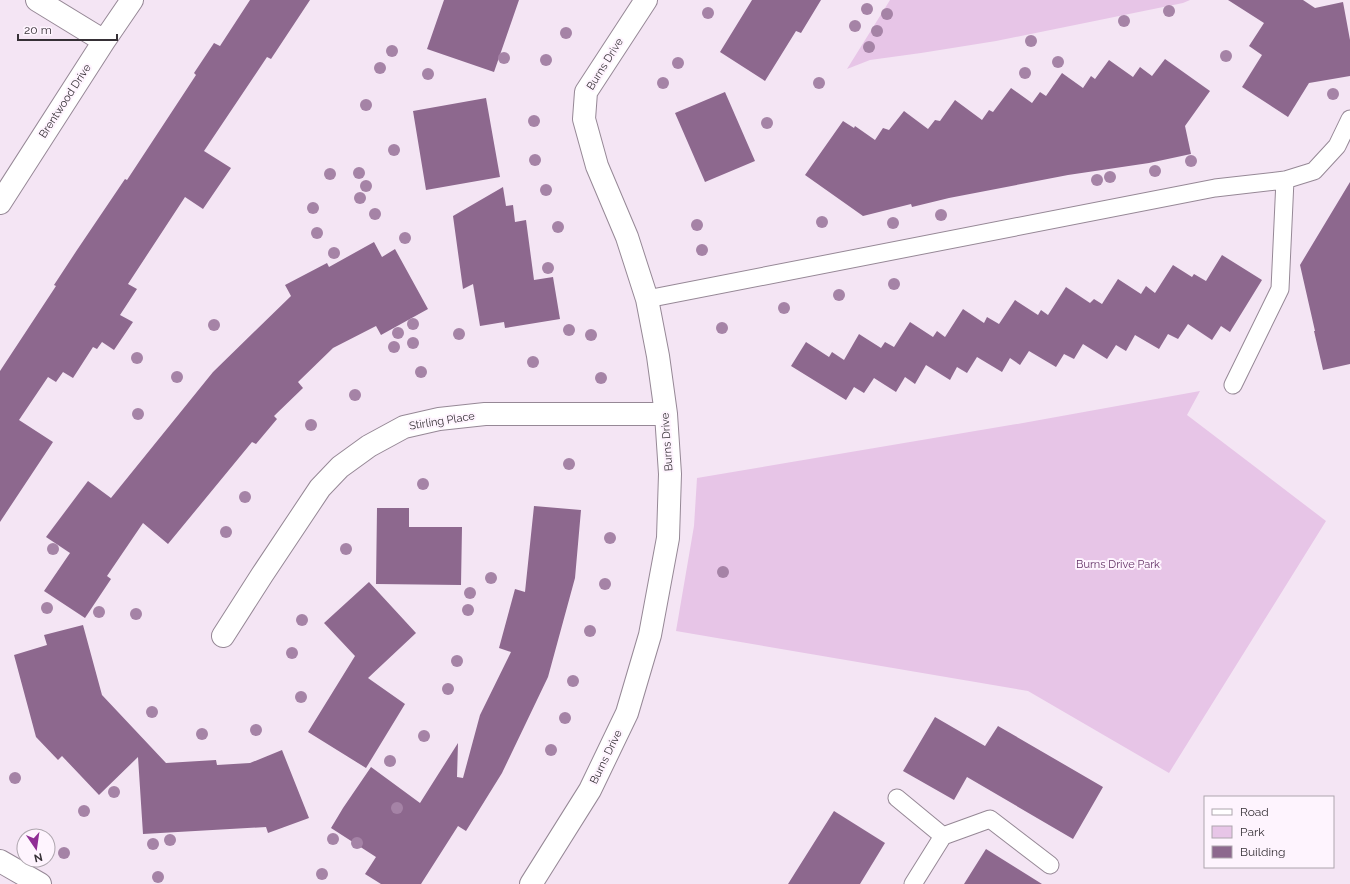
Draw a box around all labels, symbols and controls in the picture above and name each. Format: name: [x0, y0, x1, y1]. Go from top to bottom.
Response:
scale bar: [18, 16, 117, 42]
text: 20 m: [24, 23, 52, 37]
street label: Burns Drive: [584, 35, 626, 92]
street label: Brentwood Drive: [36, 61, 94, 140]
street label: Stirling Place: [408, 409, 476, 433]
street label: Burns Drive: [658, 412, 676, 472]
park label: Burns Drive Park: [1076, 558, 1160, 571]
street label: Burns Drive: [587, 727, 625, 786]
legend: [1204, 796, 1334, 868]
text: Road: [1240, 805, 1269, 819]
text: Park: [1240, 825, 1265, 839]
north arrow: [16, 828, 56, 868]
text: Building: [1240, 845, 1286, 859]
text: N: [33, 850, 44, 865]

